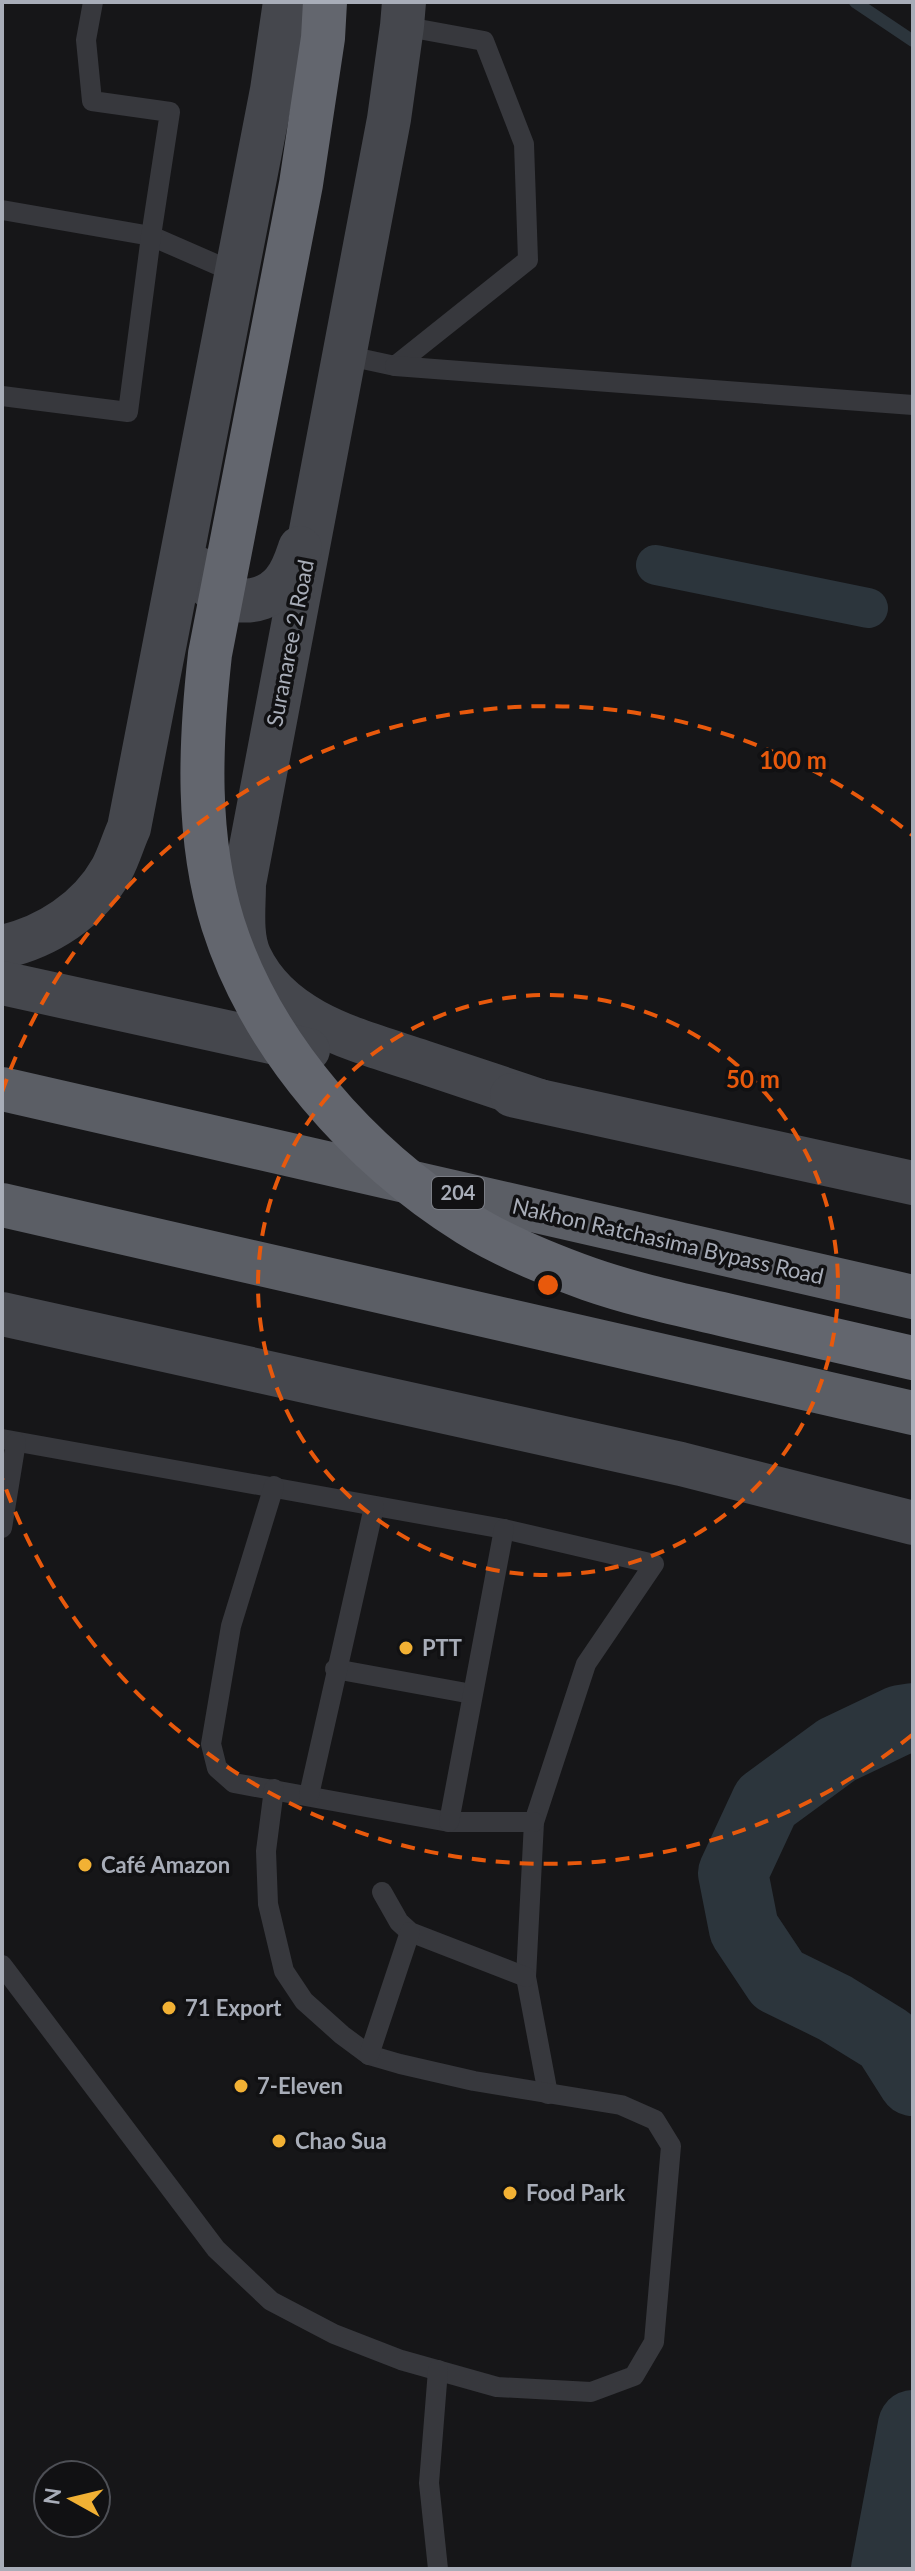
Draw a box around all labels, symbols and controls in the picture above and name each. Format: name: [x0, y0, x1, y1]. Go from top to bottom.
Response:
street label: Suranaree 2 Road: [260, 557, 319, 729]
text: 100 m: [759, 745, 827, 774]
text: 50 m: [726, 1064, 780, 1093]
road number: 204: [432, 1177, 484, 1209]
street label: Nakhon Ratchasima Bypass Road: [510, 1192, 826, 1290]
centre of rings: [534, 1271, 562, 1299]
place label: PTT: [422, 1634, 462, 1661]
marker: PTT: [397, 1639, 415, 1657]
place label: Café Amazon: [101, 1851, 230, 1878]
marker: Café Amazon: [76, 1856, 94, 1874]
place label: 71 Export: [185, 1994, 282, 2021]
marker: 71 Export: [160, 1999, 178, 2017]
place label: 7-Eleven: [257, 2072, 343, 2099]
marker: 7-Eleven: [232, 2077, 250, 2095]
place label: Chao Sua: [295, 2127, 387, 2154]
marker: Chao Sua: [270, 2132, 288, 2150]
place label: Food Park: [526, 2179, 625, 2206]
marker: Food Park: [501, 2184, 519, 2202]
north arrow: [32, 2459, 112, 2539]
text: N: [37, 2486, 66, 2506]

